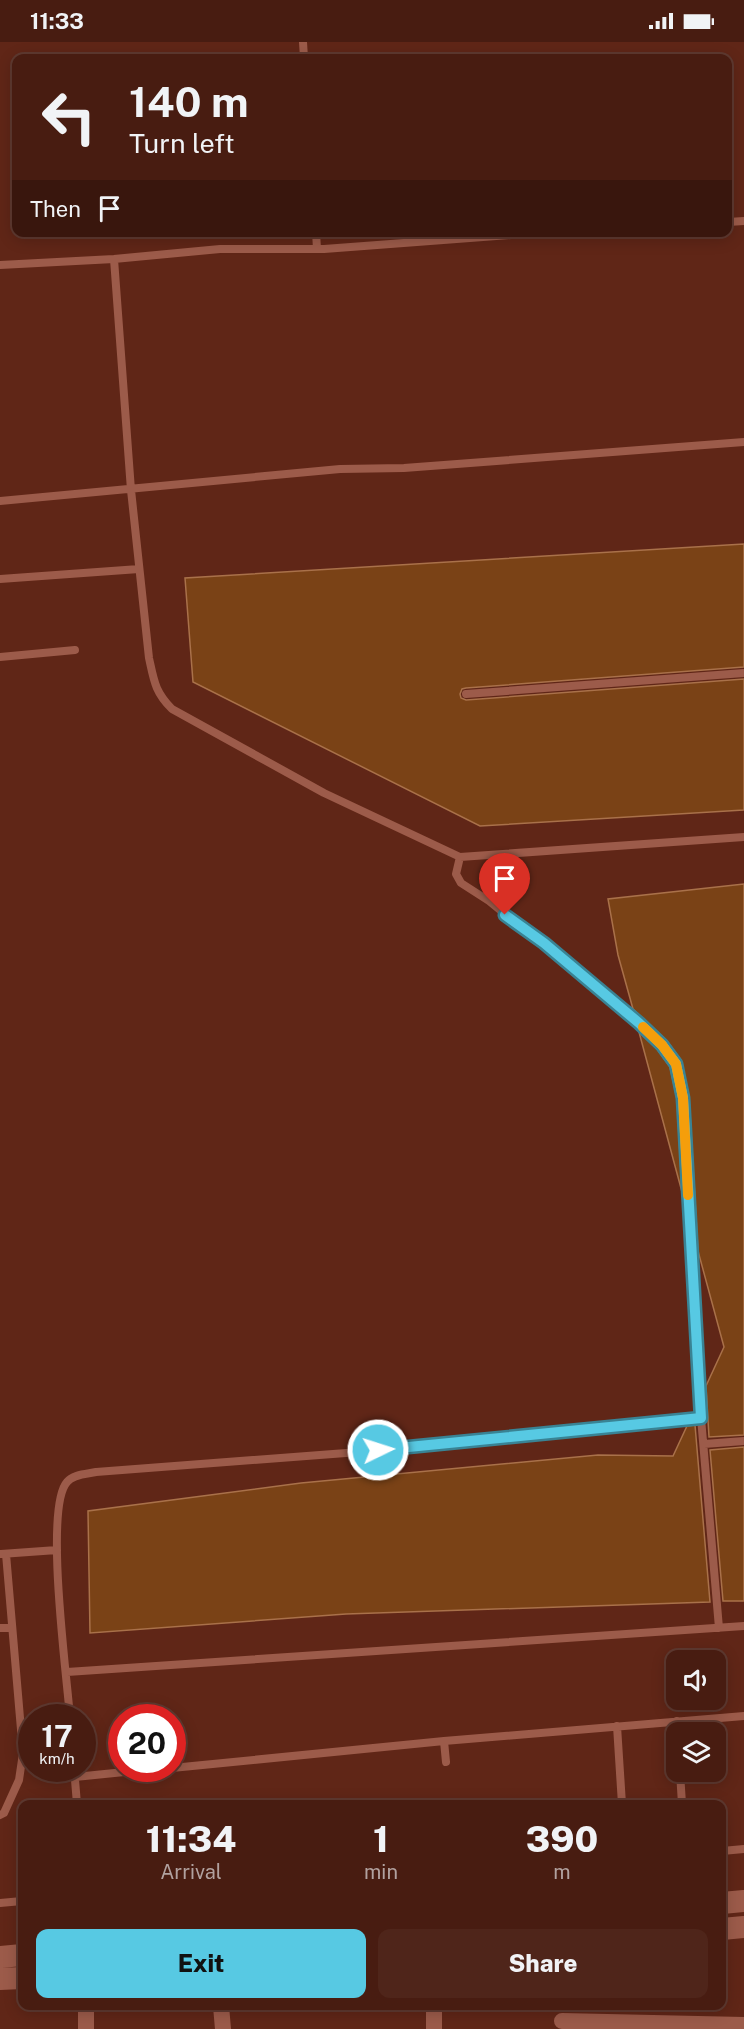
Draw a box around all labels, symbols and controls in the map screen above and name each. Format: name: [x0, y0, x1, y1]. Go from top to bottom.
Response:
text: 11:33: [30, 8, 84, 34]
text: 140 m: [129, 77, 249, 126]
icon: left: [30, 78, 108, 156]
text: Turn left: [129, 127, 235, 159]
icon: arrive: [93, 192, 126, 225]
text: Then: [30, 196, 81, 222]
pin: [479, 853, 530, 915]
icon: arrive: [488, 862, 521, 895]
position arrow: [346, 1418, 410, 1482]
map controls: [666, 1650, 726, 1782]
button: sound: [666, 1650, 726, 1710]
speed limit sign: 20: [108, 1704, 186, 1782]
text: 17: [41, 1718, 73, 1754]
button: layers: [666, 1722, 726, 1782]
text: km/h: [39, 1750, 75, 1767]
text: 11:34: [146, 1818, 236, 1860]
text: 1: [373, 1818, 389, 1860]
text: 390: [526, 1818, 598, 1860]
text: Arrival: [160, 1860, 222, 1884]
text: min: [364, 1860, 398, 1884]
text: m: [553, 1860, 571, 1884]
button: Exit: [36, 1929, 366, 1998]
button: Share: [378, 1929, 708, 1998]

